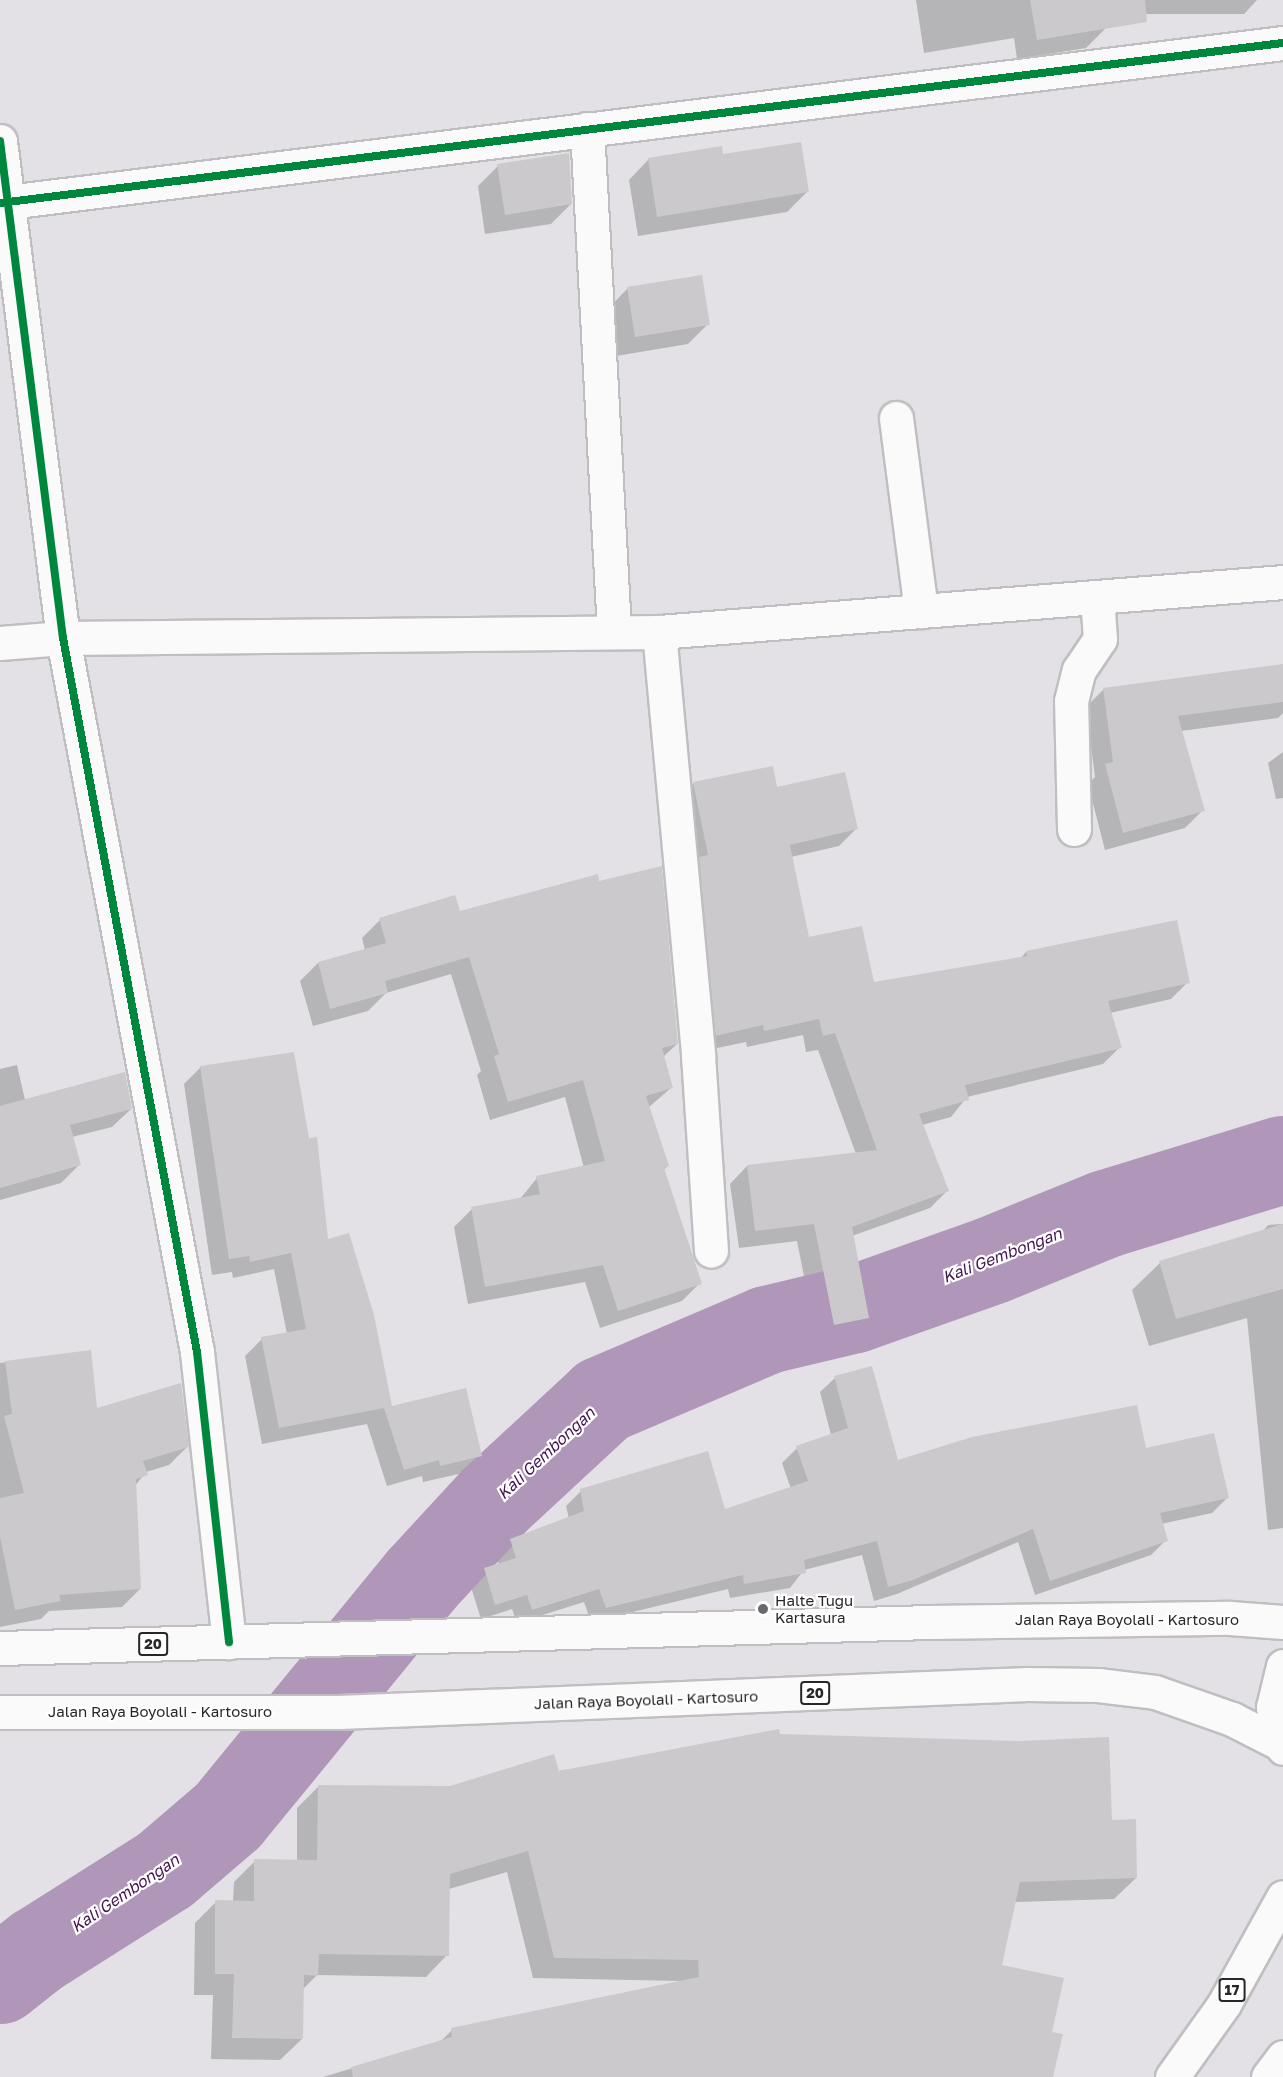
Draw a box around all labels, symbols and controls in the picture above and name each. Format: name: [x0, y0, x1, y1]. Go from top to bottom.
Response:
water label: Kali Gembongan: [940, 1223, 1064, 1287]
water label: Kali Gembongan: [493, 1403, 599, 1503]
place label: Halte Tugu Kartasura: [775, 1591, 853, 1626]
marker: Halte Tugu Kartasura: [756, 1602, 770, 1616]
street label: Jalan Raya Boyolali - Kartosuro: [1015, 1611, 1239, 1629]
road number: 20: [138, 1633, 168, 1655]
road number: 20: [800, 1682, 830, 1704]
street label: Jalan Raya Boyolali - Kartosuro: [534, 1687, 758, 1713]
street label: Jalan Raya Boyolali - Kartosuro: [48, 1703, 272, 1721]
water label: Kali Gembongan: [67, 1850, 183, 1936]
road number: 17: [1218, 1979, 1246, 2001]

